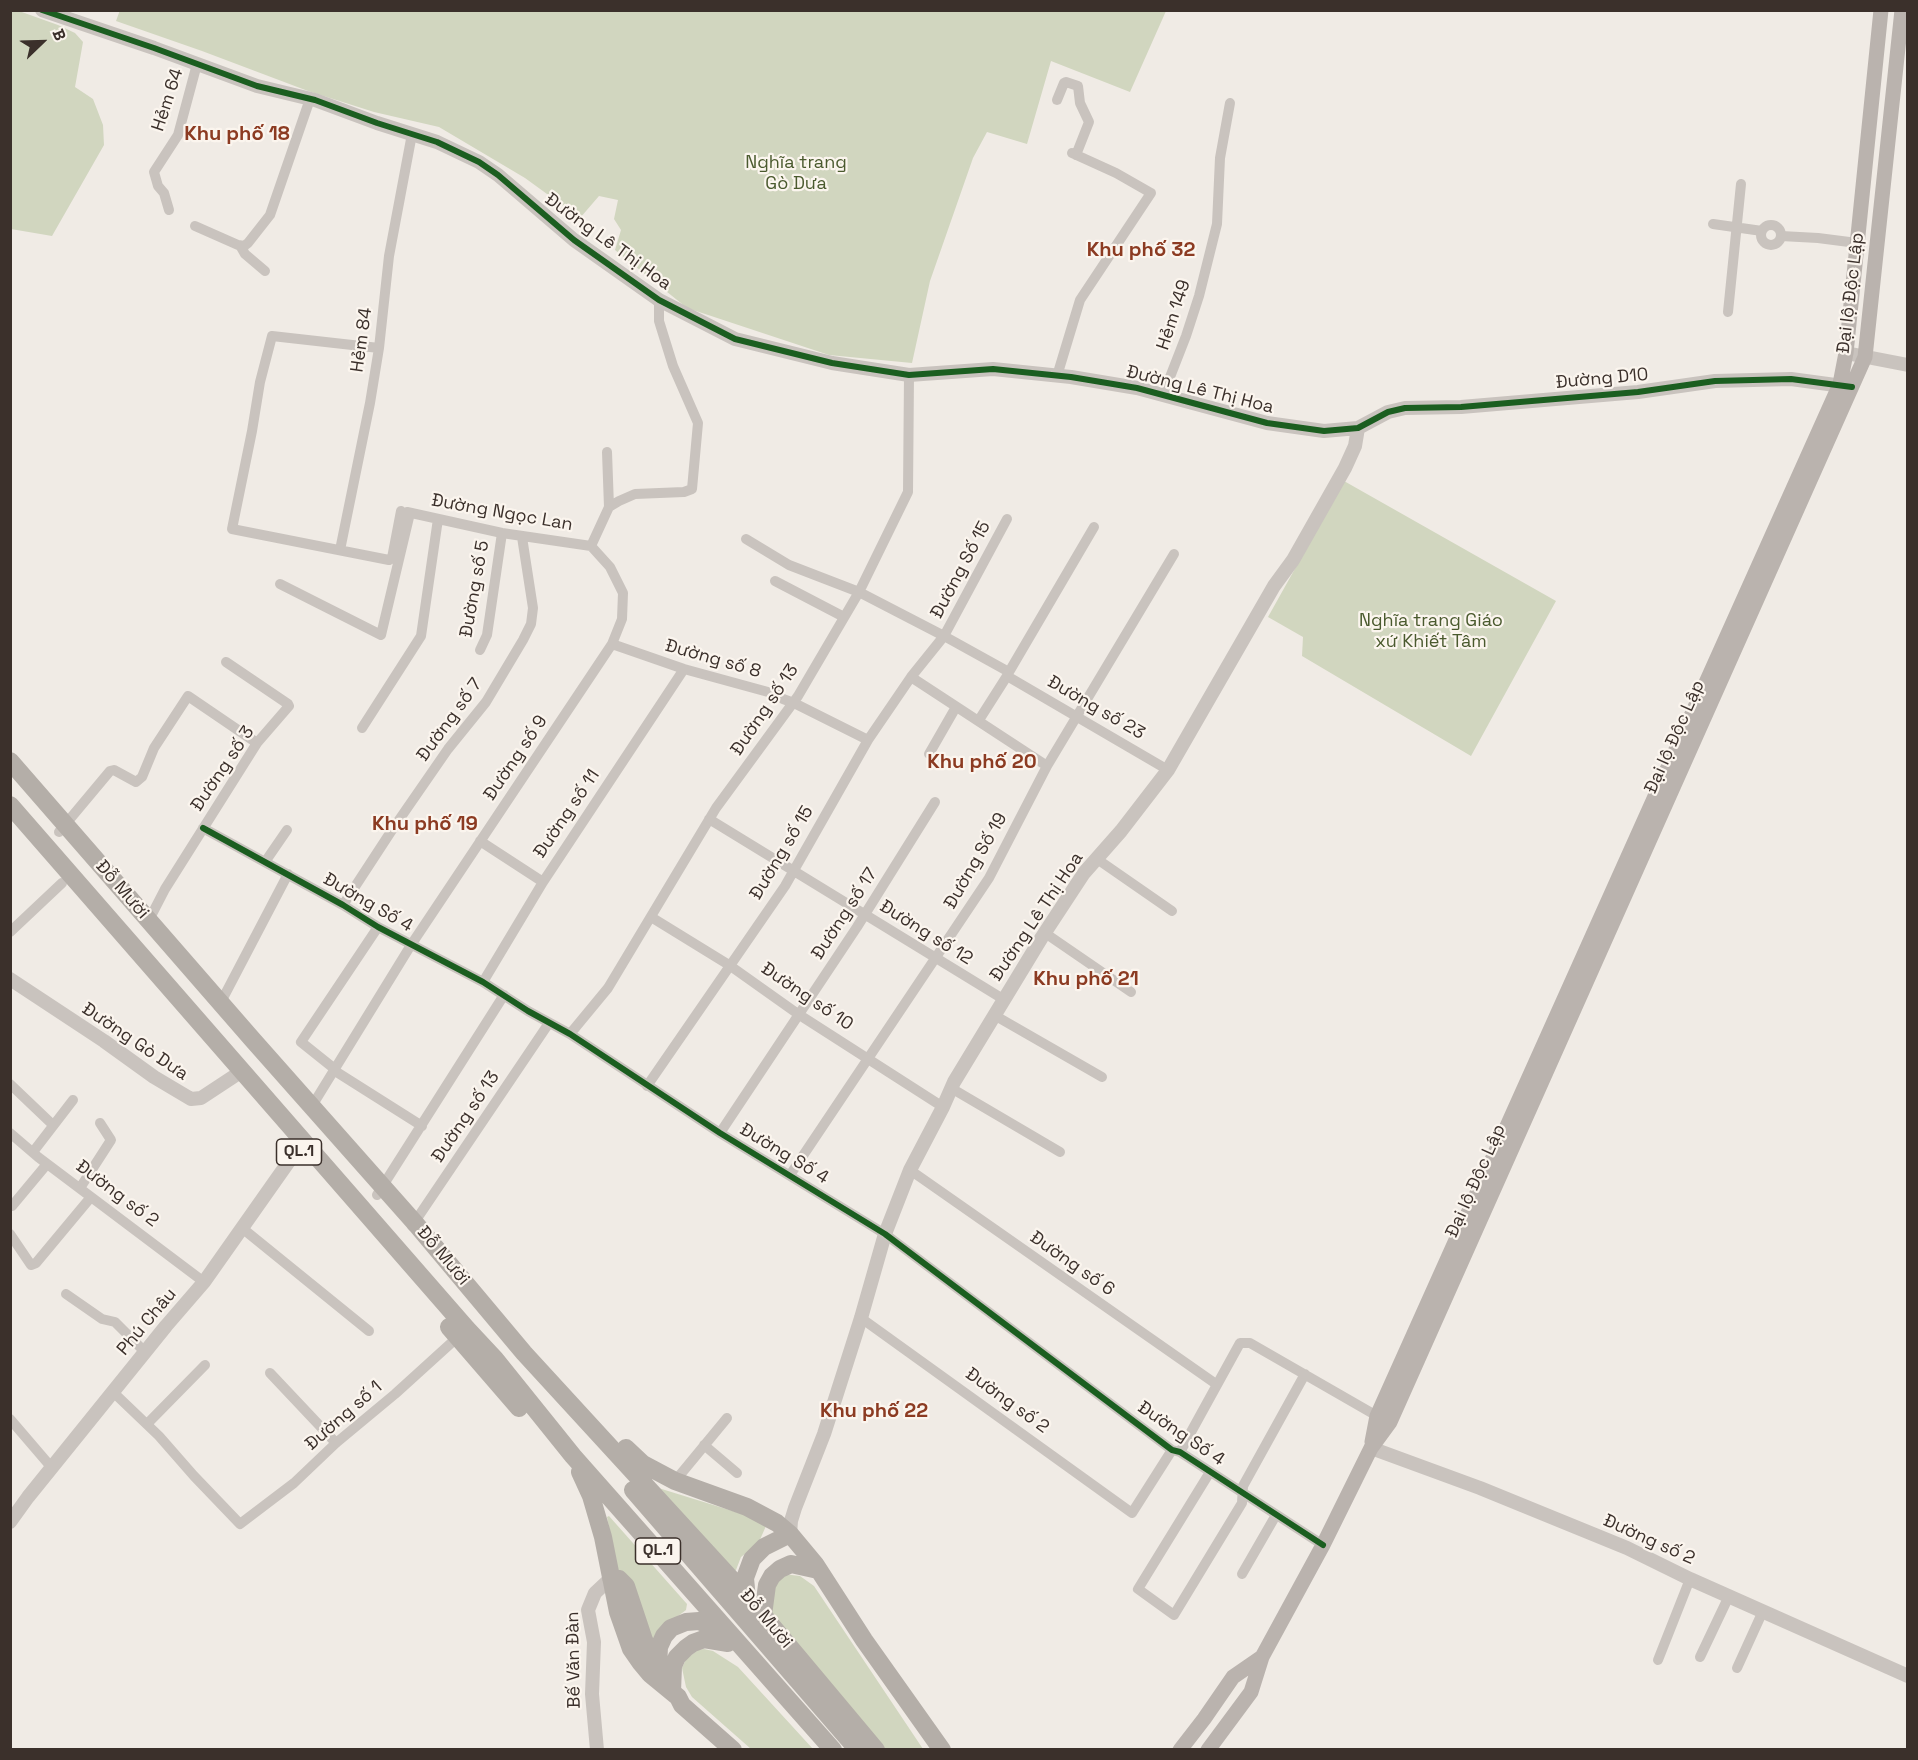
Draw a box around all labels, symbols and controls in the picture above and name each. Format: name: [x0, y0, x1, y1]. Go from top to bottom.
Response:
north arrow: [12, 12, 72, 72]
text: B: [47, 26, 71, 44]
street label: Hẻm 64: [148, 66, 188, 134]
district label: Khu phố 18: [184, 123, 290, 147]
park label: Nghĩa trang Gò Dưa: [745, 152, 847, 195]
street label: Đường Lê Thị Hoa: [541, 189, 675, 295]
street label: Đại lộ Độc Lập: [1833, 231, 1869, 355]
district label: Khu phố 32: [1087, 239, 1195, 263]
street label: Hẻm 149: [1153, 277, 1195, 353]
street label: Hẻm 84: [347, 306, 377, 374]
street label: Đường Lê Thị Hoa: [1124, 361, 1276, 419]
street label: Đường D10: [1555, 364, 1649, 394]
street label: Đường Ngọc Lan: [430, 490, 574, 536]
street label: Đường Số 15: [926, 518, 996, 622]
street label: Đường số 5: [456, 539, 494, 639]
park label: Nghĩa trang Giáo xứ Khiết Tâm: [1359, 610, 1503, 652]
street label: Đường số 8: [663, 635, 763, 683]
street label: Đường số 13: [727, 660, 803, 760]
street label: Đường số 23: [1043, 671, 1149, 745]
street label: Đường số 7: [413, 674, 487, 766]
street label: Đại lộ Độc Lập: [1640, 677, 1710, 797]
street label: Đường số 9: [480, 711, 552, 805]
street label: Đường số 3: [187, 722, 259, 816]
district label: Khu phố 20: [927, 751, 1037, 775]
street label: Đường số 11: [529, 766, 605, 862]
street label: Đường số 15: [746, 802, 818, 904]
street label: Đường Số 19: [940, 809, 1012, 913]
district label: Khu phố 19: [372, 813, 478, 837]
street label: Đường Lê Thị Hoa: [986, 848, 1088, 986]
street label: Đỗ Mười: [91, 856, 153, 924]
street label: Đường số 17: [807, 864, 883, 964]
street label: Đường Số 4: [319, 869, 417, 937]
street label: Đường số 12: [876, 896, 976, 970]
street label: Đường số 10: [757, 958, 857, 1036]
district label: Khu phố 21: [1033, 968, 1139, 992]
street label: Đường Gò Dưa: [78, 999, 192, 1085]
street label: Đường số 13: [428, 1067, 504, 1167]
street label: Đường Số 4: [736, 1119, 832, 1189]
street label: Đại lộ Độc Lập: [1441, 1121, 1511, 1241]
road number: QL.1: [276, 1139, 322, 1165]
street label: Đường số 2: [71, 1156, 163, 1232]
street label: Đỗ Mười: [412, 1222, 474, 1290]
street label: Đường số 6: [1026, 1227, 1118, 1301]
street label: Phú Châu: [113, 1284, 181, 1360]
street label: Đường số 2: [961, 1363, 1053, 1439]
street label: Đường số 1: [301, 1377, 387, 1455]
street label: Đường Số 4: [1134, 1397, 1228, 1471]
district label: Khu phố 22: [820, 1400, 928, 1424]
street label: Đường số 2: [1600, 1510, 1698, 1570]
road number: QL.1: [636, 1538, 680, 1564]
street label: Đỗ Mười: [735, 1585, 797, 1653]
street label: Bế Văn Đàn: [562, 1611, 586, 1709]

